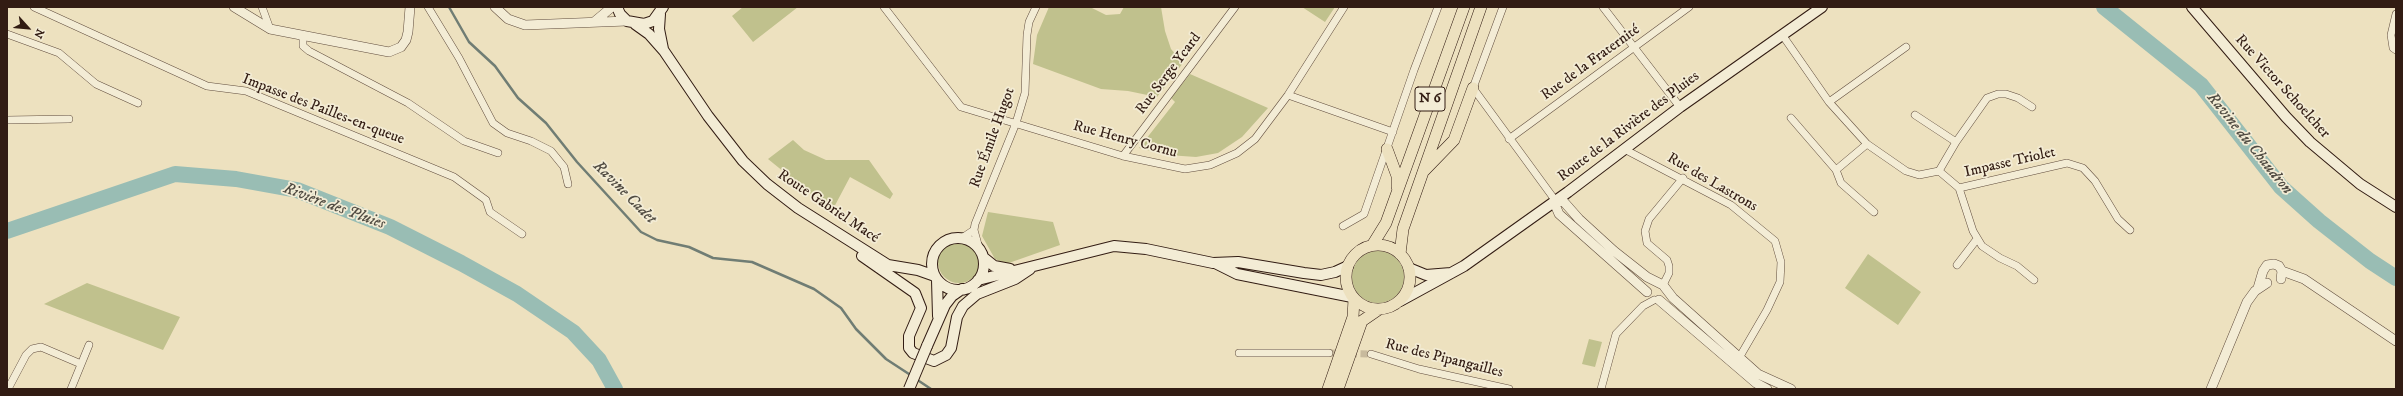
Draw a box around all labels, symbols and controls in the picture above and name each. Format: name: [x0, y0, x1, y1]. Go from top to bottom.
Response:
north arrow: [8, 8, 48, 48]
street label: Rue de la Fraternité: [1538, 21, 1644, 105]
text: N: [30, 26, 47, 41]
street label: Rue Serge Ycard: [1133, 30, 1205, 118]
street label: Rue Victor Schoelcher: [2231, 31, 2333, 143]
street label: Route de la Rivière des Pluies: [1555, 68, 1703, 186]
street label: Impasse des Pailles-en-queue: [239, 71, 407, 149]
street label: Rue Émile Hugot: [967, 85, 1019, 191]
road number: N 6: [1415, 87, 1445, 111]
water label: Ravine du Chaudron: [2202, 89, 2296, 199]
street label: Rue Henry Cornu: [1071, 117, 1179, 163]
street label: Impasse Triolet: [1963, 144, 2057, 182]
street label: Rue des Lastrons: [1664, 150, 1760, 216]
water label: Ravine Cadet: [588, 157, 660, 229]
street label: Route Gabriel Macé: [774, 166, 882, 248]
water label: Rivière des Pluies: [281, 180, 387, 234]
street label: Rue des Pipangailles: [1383, 336, 1505, 382]

